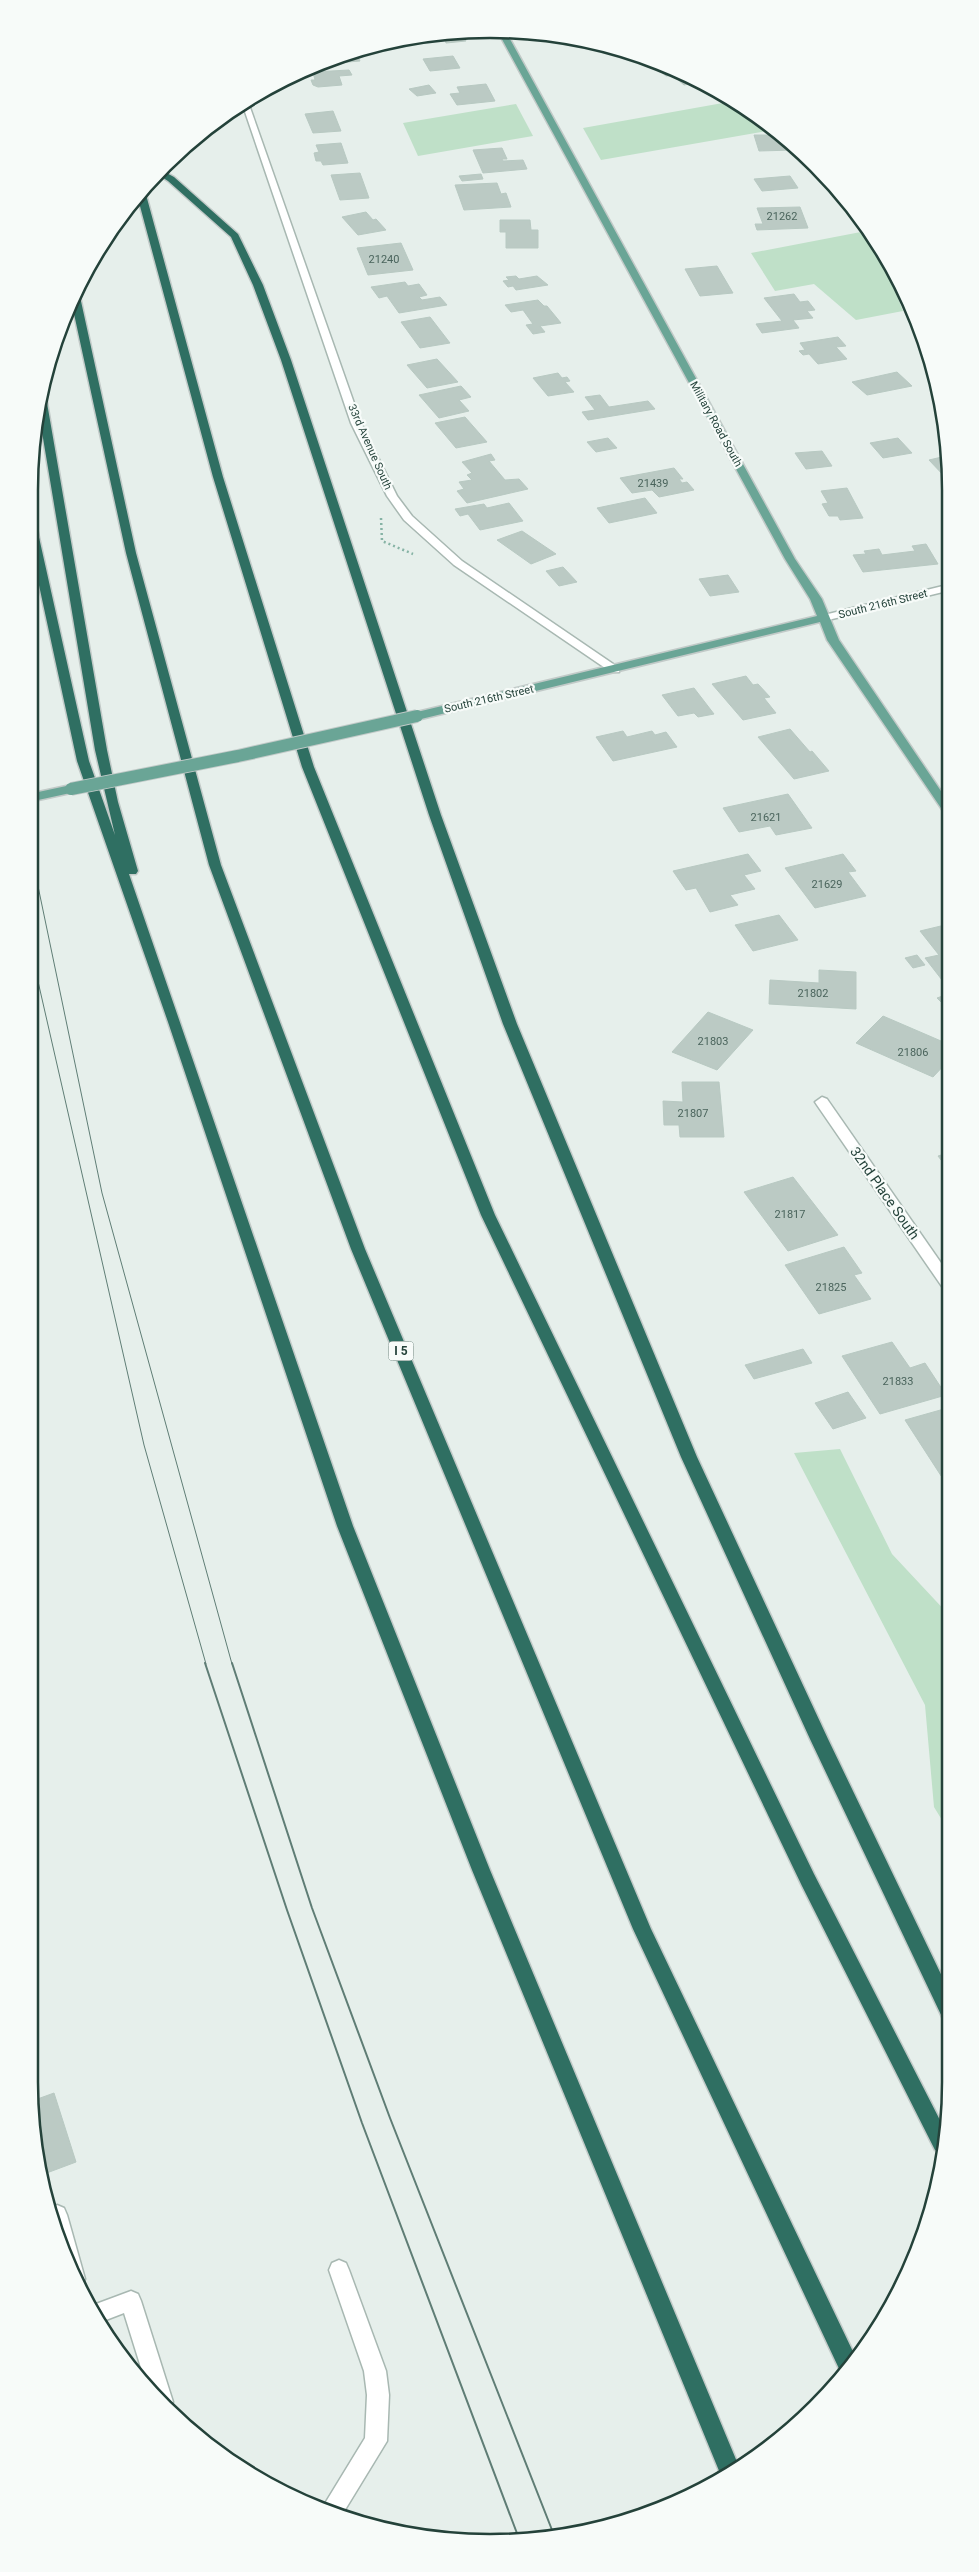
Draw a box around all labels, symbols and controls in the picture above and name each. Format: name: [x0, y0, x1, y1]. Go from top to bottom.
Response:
house number: 21262: [767, 210, 797, 223]
house number: 21240: [369, 253, 399, 266]
street label: Military Road South: [687, 379, 745, 469]
street label: 33rd Avenue South: [345, 402, 395, 492]
house number: 21439: [638, 477, 668, 490]
street label: South 216th Street: [837, 587, 929, 621]
street label: South 216th Street: [443, 682, 535, 716]
house number: 21621: [751, 811, 781, 824]
house number: 21629: [812, 878, 842, 891]
house number: 21802: [798, 987, 828, 1000]
house number: 21803: [698, 1035, 728, 1048]
house number: 21806: [898, 1046, 928, 1059]
house number: 21807: [678, 1107, 708, 1120]
street label: 32nd Place South: [847, 1144, 923, 1242]
house number: 21817: [775, 1208, 805, 1221]
house number: 21825: [816, 1281, 846, 1294]
road number: I 5: [388, 1342, 414, 1360]
house number: 21833: [883, 1375, 913, 1388]

